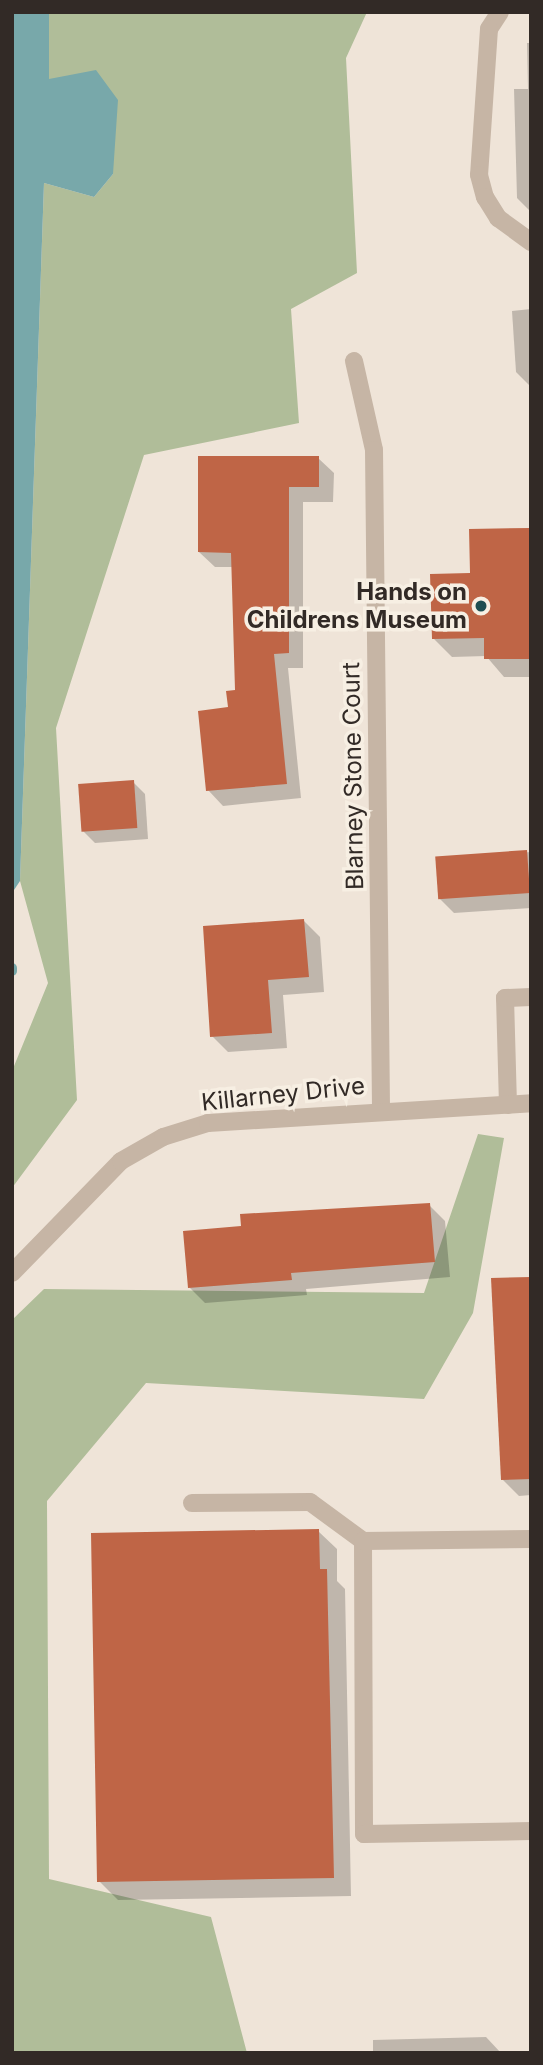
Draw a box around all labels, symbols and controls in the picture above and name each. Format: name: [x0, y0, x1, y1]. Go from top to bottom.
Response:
place label: Hands on Childrens Museum: [247, 578, 467, 634]
marker: Hands on Childrens Museum: [473, 598, 489, 614]
street label: Blarney Stone Court: [337, 662, 369, 890]
street label: Killarney Drive: [200, 1071, 366, 1117]

